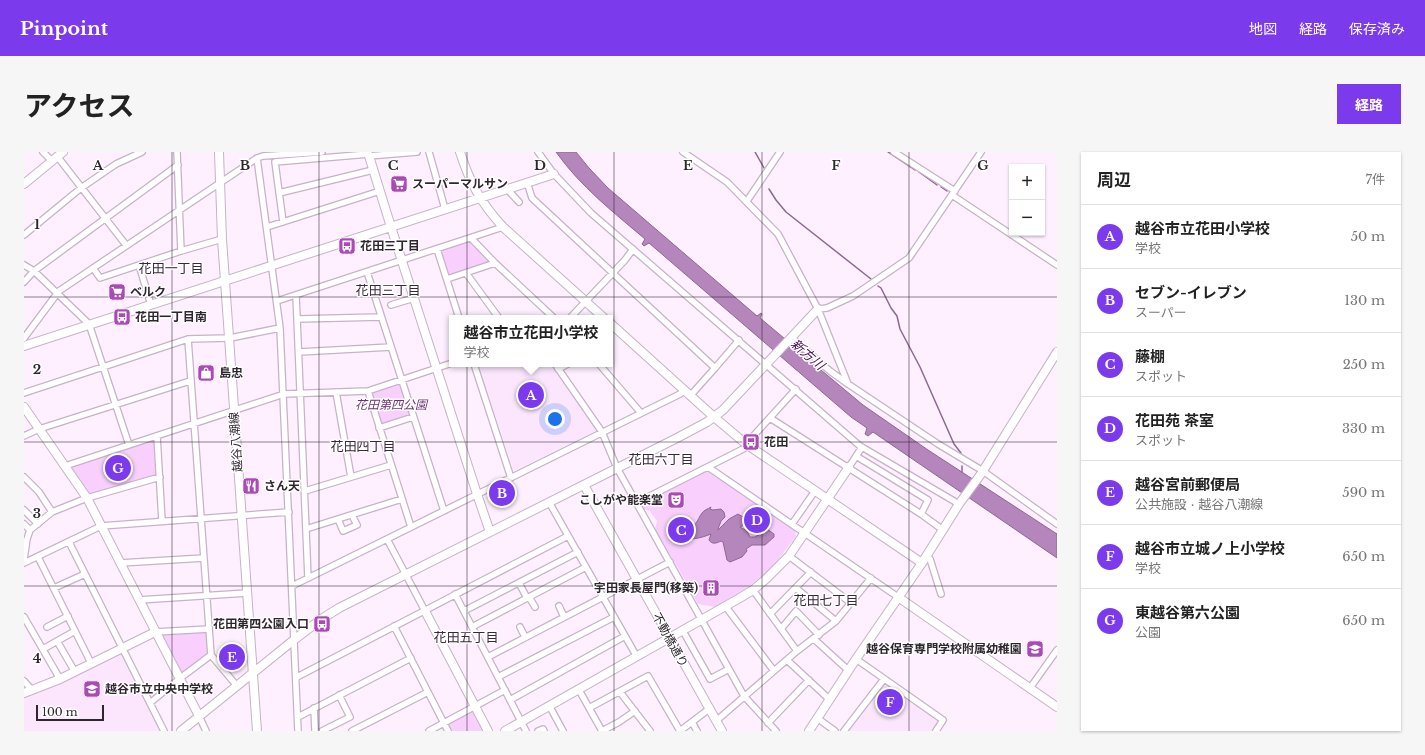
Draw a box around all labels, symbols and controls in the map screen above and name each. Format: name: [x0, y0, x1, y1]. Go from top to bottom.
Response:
text: Pinpoint: [20, 17, 108, 40]
text: 地図: [1249, 20, 1277, 38]
text: 経路: [1299, 20, 1327, 38]
text: 保存済み: [1349, 20, 1405, 38]
button: 経路: [1337, 84, 1401, 124]
text: アクセス: [24, 89, 135, 124]
text: A: [92, 157, 104, 174]
text: B: [240, 157, 250, 174]
text: C: [388, 157, 399, 174]
text: D: [534, 157, 546, 174]
text: E: [683, 157, 693, 174]
text: F: [832, 157, 841, 174]
text: G: [977, 157, 989, 174]
map controls: [1009, 164, 1045, 236]
button: +: [1009, 164, 1045, 200]
text: 周辺: [1097, 170, 1131, 191]
text: 7件: [1365, 171, 1385, 188]
supermarket icon: スーパーマルサン: [389, 174, 409, 194]
place label: スーパーマルサン: [412, 176, 508, 191]
button: −: [1009, 200, 1045, 236]
text: 1: [34, 216, 40, 233]
text: 越谷市立花田小学校: [1135, 219, 1270, 238]
text: A: [1105, 228, 1115, 245]
text: 50 m: [1351, 228, 1385, 245]
bus stop icon: 花田三丁目: [337, 236, 357, 256]
place label: 花田三丁目: [360, 238, 420, 253]
text: 学校: [1135, 240, 1161, 257]
district label: 花田一丁目: [138, 260, 204, 277]
supermarket icon: ベルク: [107, 282, 127, 302]
district label: 花田三丁目: [355, 282, 421, 299]
text: セブン-イレブン: [1135, 283, 1247, 302]
place label: ベルク: [130, 284, 166, 299]
text: B: [1105, 292, 1115, 309]
text: 130 m: [1344, 292, 1385, 309]
text: スーパー: [1135, 304, 1187, 321]
bus stop icon: 花田一丁目南: [112, 307, 132, 327]
place label: 花田一丁目南: [135, 309, 207, 324]
popup: [449, 315, 613, 367]
text: 越谷市立花田小学校: [463, 323, 599, 342]
water label: 新方川: [787, 335, 829, 375]
text: 学校: [463, 344, 490, 361]
text: 藤棚: [1135, 347, 1165, 366]
text: C: [1105, 356, 1115, 373]
text: 250 m: [1343, 356, 1385, 373]
text: 2: [33, 361, 41, 378]
shop icon: 島忠: [196, 363, 216, 383]
place label: 島忠: [219, 365, 243, 380]
text: スポット: [1135, 368, 1187, 385]
pin: A: [518, 380, 544, 410]
park label: 花田第四公園: [355, 397, 429, 412]
your location: [545, 409, 565, 429]
text: 花田苑 茶室: [1135, 411, 1214, 430]
street label: 越谷八潮線: [226, 412, 245, 472]
text: D: [1104, 420, 1116, 437]
text: 330 m: [1342, 420, 1385, 437]
bus stop icon: 花田: [741, 432, 761, 452]
text: スポット: [1135, 432, 1187, 449]
place label: 花田: [764, 434, 788, 449]
district label: 花田四丁目: [330, 438, 396, 455]
district label: 花田六丁目: [628, 451, 694, 468]
pin: G: [105, 453, 131, 483]
text: 越谷宮前郵便局: [1135, 475, 1240, 494]
restaurant icon: さん天: [241, 476, 261, 496]
place label: さん天: [264, 478, 300, 493]
pin: B: [489, 478, 515, 508]
text: E: [1105, 484, 1115, 501]
text: 590 m: [1342, 484, 1385, 501]
theatre icon: こしがや能楽堂: [666, 490, 686, 510]
place label: こしがや能楽堂: [579, 492, 663, 507]
text: 公共施設 · 越谷八潮線: [1135, 496, 1263, 513]
text: 3: [33, 505, 41, 522]
pin: D: [744, 505, 770, 535]
pin: C: [668, 515, 694, 545]
text: 越谷市立城ノ上小学校: [1135, 539, 1285, 558]
text: F: [1106, 548, 1114, 565]
text: 650 m: [1342, 548, 1385, 565]
text: 学校: [1135, 560, 1161, 577]
building icon: 宇田家長屋門(移築): [701, 578, 721, 598]
place label: 宇田家長屋門(移築): [594, 580, 698, 595]
district label: 花田七丁目: [793, 592, 859, 609]
text: 東越谷第六公園: [1135, 603, 1240, 622]
street label: 不動橋通り: [649, 610, 692, 670]
text: G: [1104, 612, 1116, 629]
text: 650 m: [1342, 612, 1385, 629]
bus stop icon: 花田第四公園入口: [312, 614, 332, 634]
place label: 花田第四公園入口: [213, 616, 309, 631]
text: 公園: [1135, 624, 1161, 641]
district label: 花田五丁目: [433, 629, 499, 646]
school or university icon: 越谷保育専門学校附属幼稚園: [1025, 639, 1045, 659]
place label: 越谷保育専門学校附属幼稚園: [866, 641, 1022, 656]
pin: E: [219, 642, 245, 672]
text: 4: [33, 650, 42, 667]
school or university icon: 越谷市立中央中学校: [82, 679, 102, 699]
place label: 越谷市立中央中学校: [105, 681, 213, 696]
pin: F: [877, 687, 903, 717]
scale bar: [36, 703, 104, 722]
text: 100 m: [42, 705, 78, 719]

